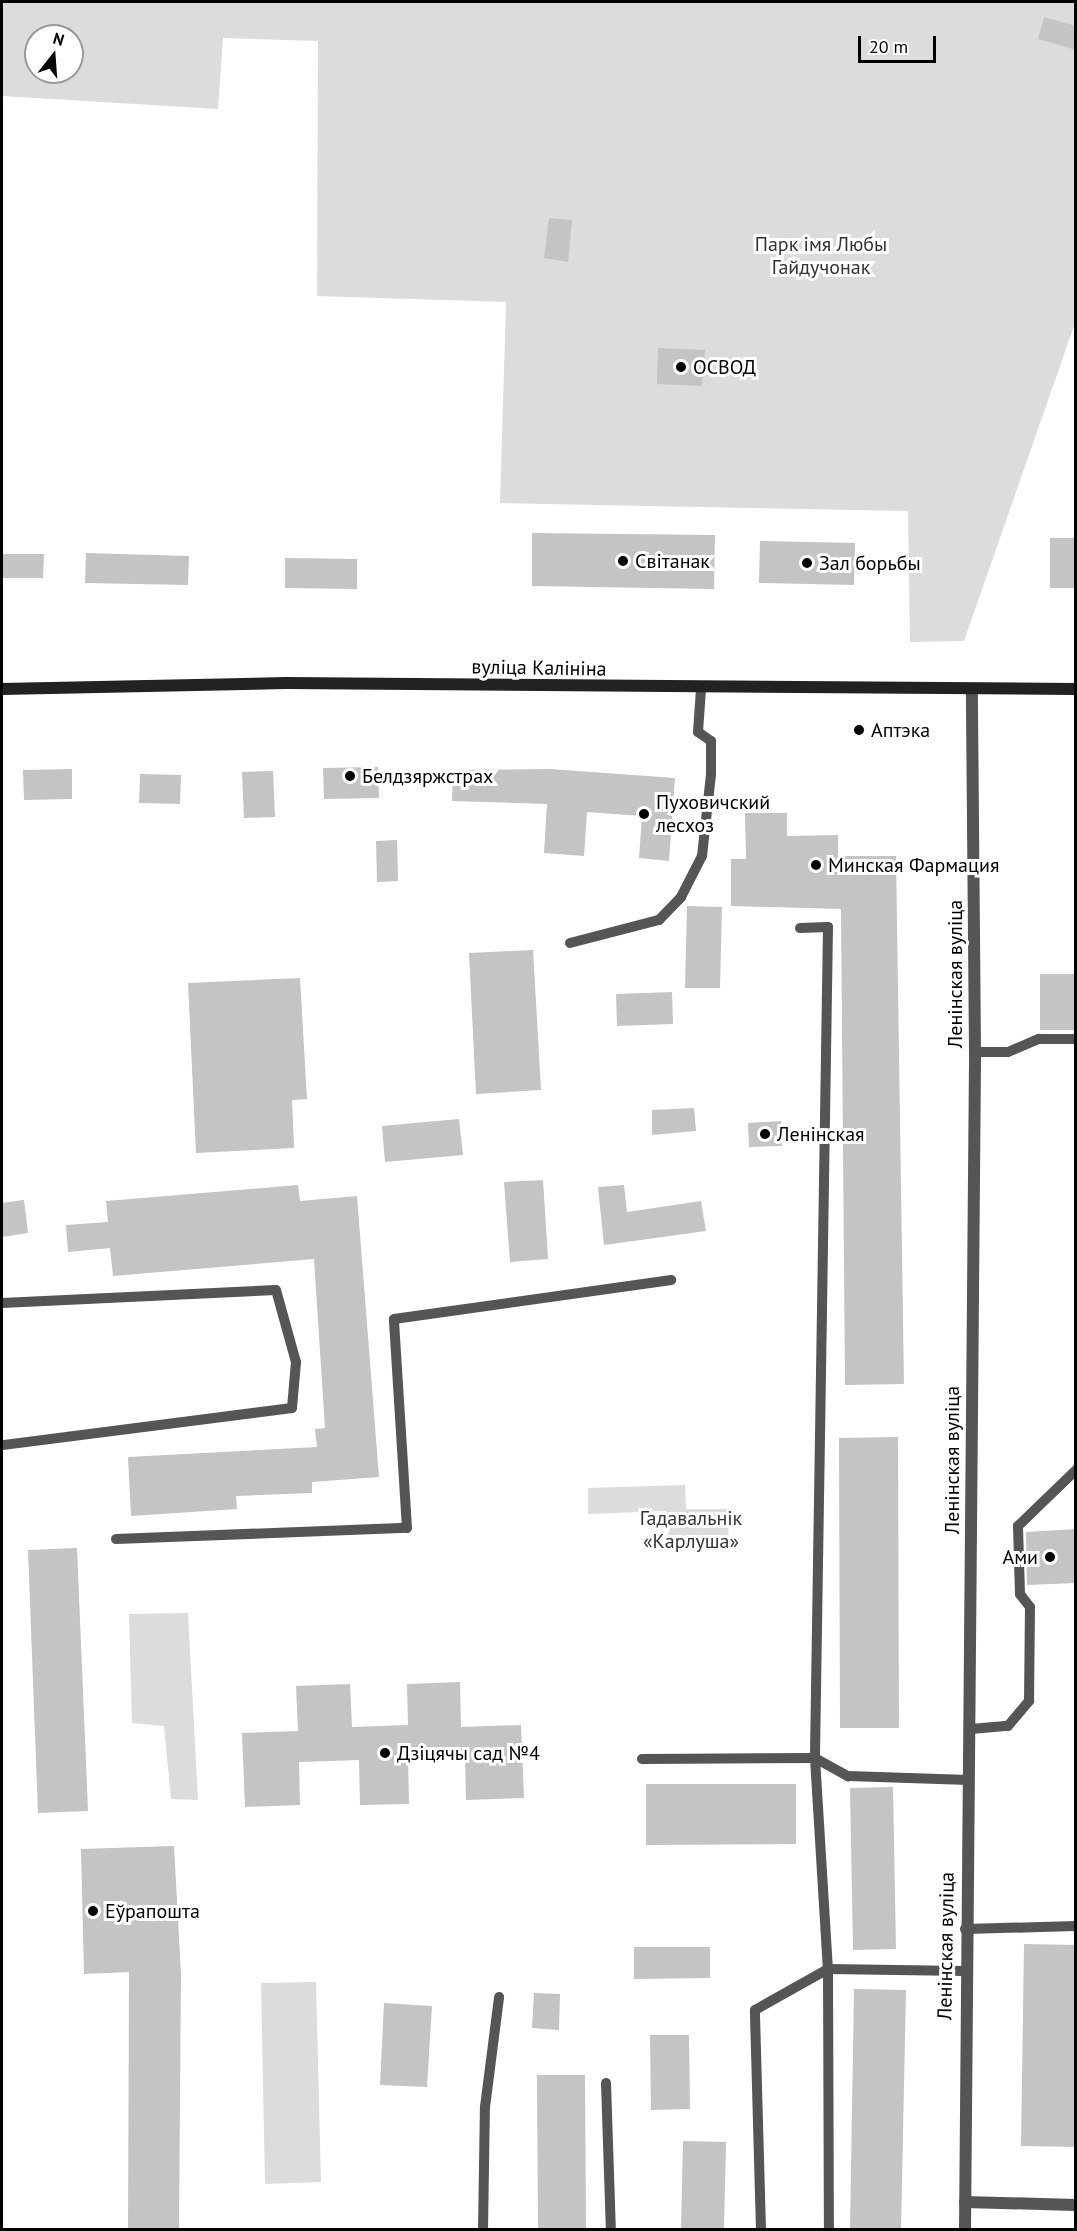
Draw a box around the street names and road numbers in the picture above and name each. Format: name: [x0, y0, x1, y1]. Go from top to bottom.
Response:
street label: вуліца Калініна: [471, 655, 607, 681]
street label: Ленінская вуліца: [943, 900, 967, 1048]
street label: Ленінская вуліца: [940, 1386, 964, 1534]
street label: Ленінская вуліца: [933, 1872, 959, 2020]

